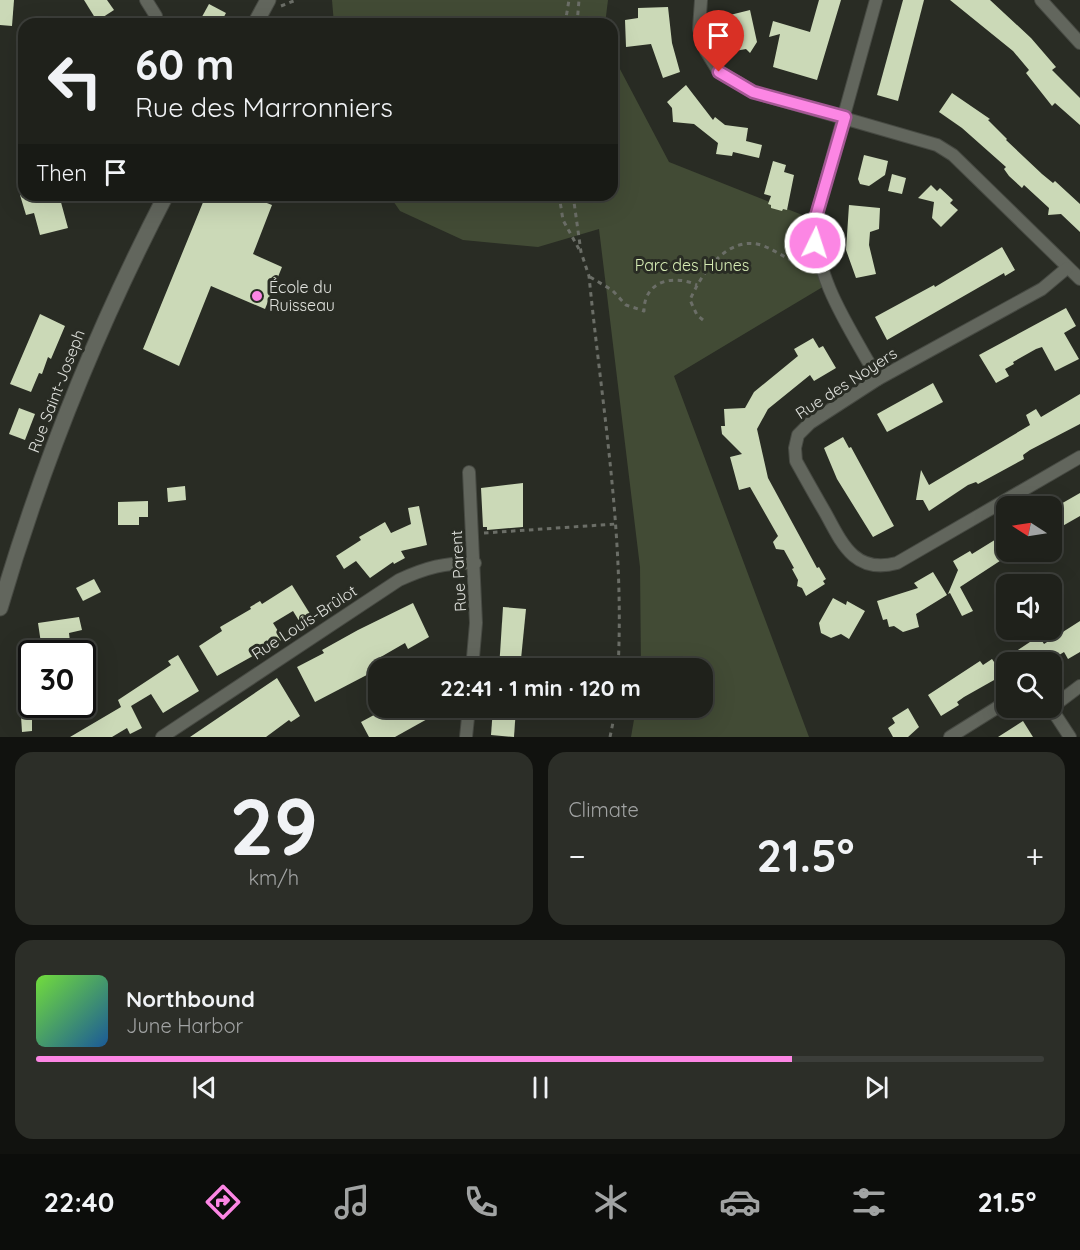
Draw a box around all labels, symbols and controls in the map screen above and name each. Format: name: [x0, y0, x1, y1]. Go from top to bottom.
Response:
pin: [693, 10, 744, 72]
icon: arrive: [702, 19, 735, 52]
text: 60 m: [135, 38, 235, 91]
icon: left: [36, 42, 114, 120]
text: Rue des Marronniers: [135, 90, 393, 124]
icon: arrive: [99, 156, 132, 189]
text: Then: [36, 159, 87, 187]
position arrow: [783, 211, 847, 275]
park label: Parc des Hunes: [635, 255, 749, 275]
place label: École du Ruisseau: [269, 277, 335, 315]
marker: École du Ruisseau: [250, 289, 264, 303]
street label: Rue Saint-Joseph: [23, 327, 89, 455]
street label: Rue des Noyers: [792, 343, 900, 423]
north arrow: [996, 496, 1062, 562]
map controls: [996, 496, 1062, 718]
street label: Rue Parent: [446, 530, 470, 612]
button: sound: [996, 574, 1062, 640]
street label: Rue Louis-Brûlot: [247, 580, 361, 664]
speed limit sign: 30: [18, 640, 96, 718]
button: search: [996, 652, 1062, 718]
text: 22:41 · 1 min · 120 m: [440, 674, 641, 702]
text: 29: [229, 777, 318, 875]
text: Climate: [569, 797, 639, 822]
text: 21.5°: [757, 827, 854, 883]
text: −: [569, 835, 586, 876]
text: +: [1025, 835, 1044, 876]
text: km/h: [248, 865, 299, 890]
text: Northbound: [126, 985, 255, 1013]
text: June Harbor: [126, 1013, 243, 1038]
icon: previous: [188, 1071, 221, 1104]
icon: pause: [524, 1071, 557, 1104]
icon: next: [860, 1071, 893, 1104]
icon: directions: [202, 1181, 244, 1223]
icon: music: [331, 1181, 373, 1223]
icon: phone: [460, 1181, 502, 1223]
icon: climate: [590, 1181, 632, 1223]
icon: car: [719, 1181, 761, 1223]
icon: filters: [848, 1181, 890, 1223]
text: 22:40: [44, 1185, 114, 1219]
text: 21.5°: [978, 1185, 1036, 1219]

